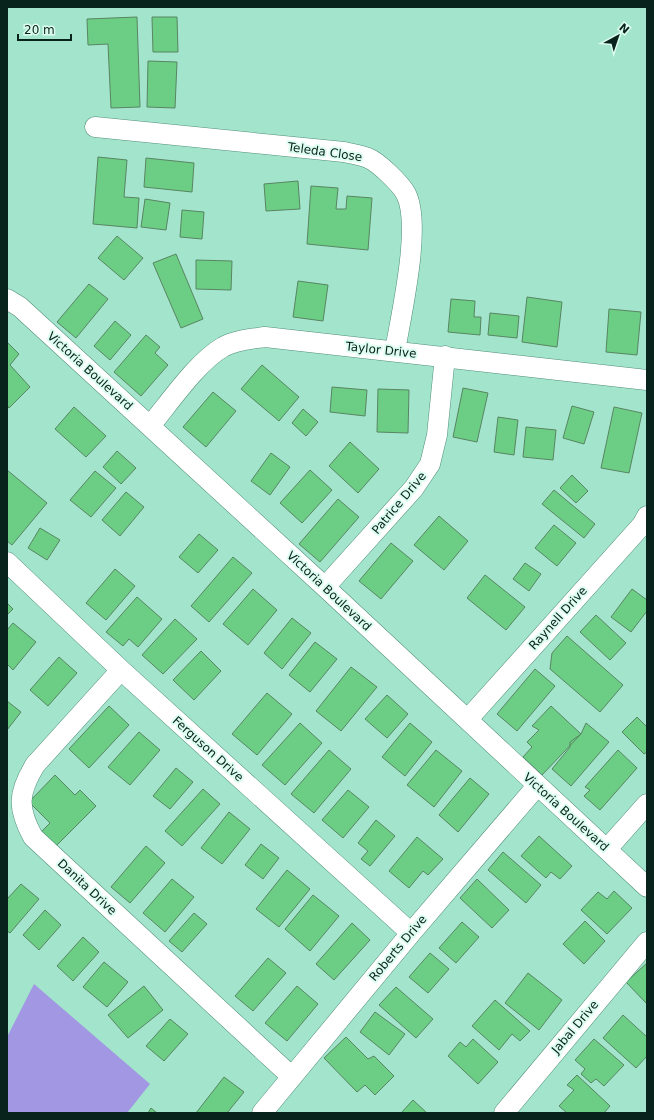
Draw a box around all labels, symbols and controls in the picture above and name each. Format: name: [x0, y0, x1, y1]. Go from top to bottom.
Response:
scale bar: [18, 16, 71, 42]
north arrow: [598, 16, 638, 56]
text: N: [616, 21, 632, 37]
text: 20 m: [24, 23, 55, 37]
street label: Teleda Close: [286, 140, 363, 164]
street label: Victoria Boulevard: [44, 329, 136, 413]
street label: Taylor Drive: [344, 339, 417, 361]
street label: Patrice Drive: [369, 469, 429, 537]
street label: Victoria Boulevard: [284, 548, 374, 634]
street label: Raynell Drive: [526, 584, 590, 652]
street label: Ferguson Drive: [170, 713, 246, 785]
street label: Victoria Boulevard: [520, 770, 612, 854]
street label: Danita Drive: [55, 856, 119, 918]
street label: Roberts Drive: [366, 912, 430, 984]
street label: Jabal Drive: [548, 998, 601, 1057]

